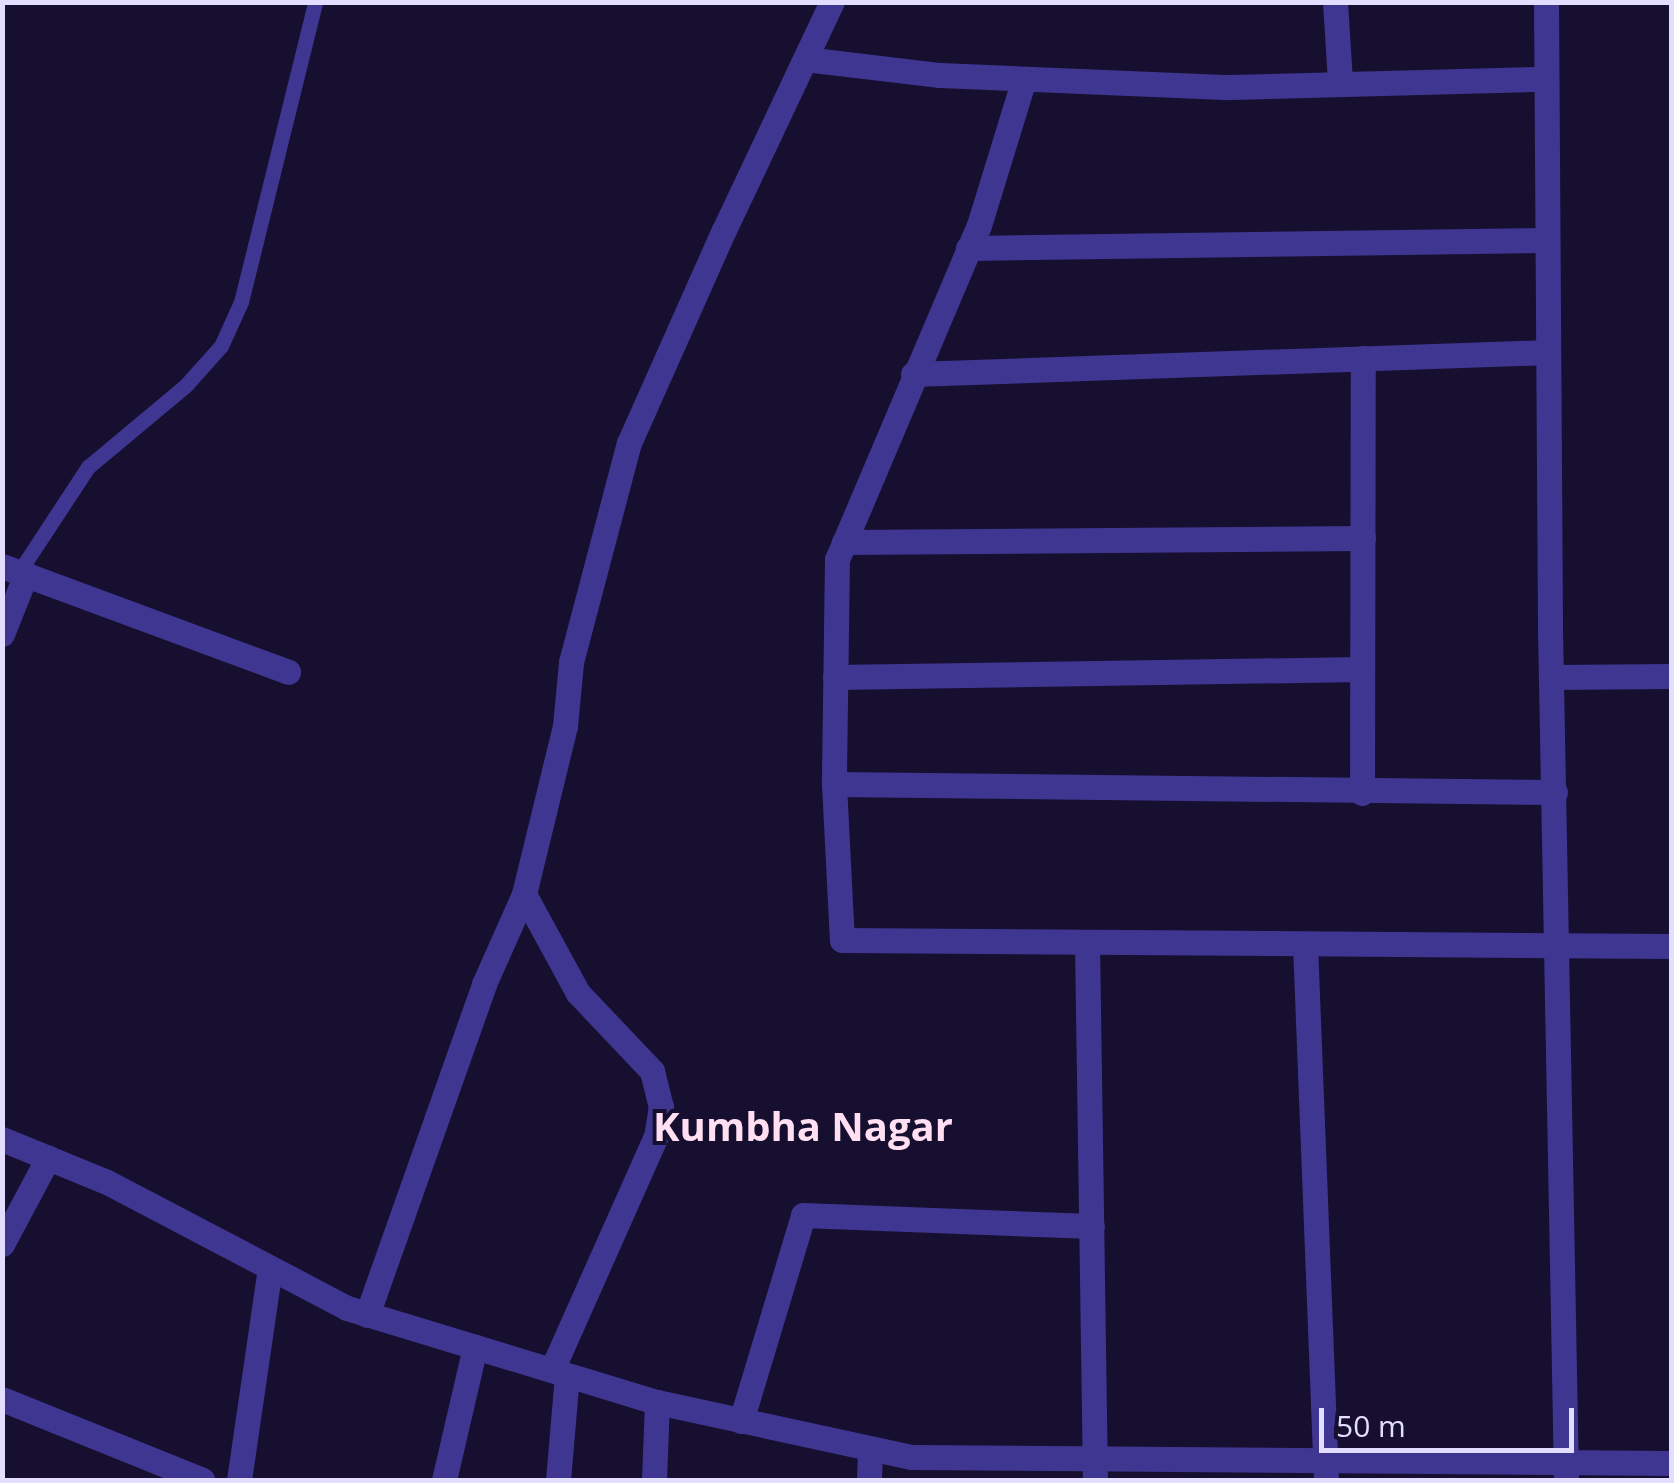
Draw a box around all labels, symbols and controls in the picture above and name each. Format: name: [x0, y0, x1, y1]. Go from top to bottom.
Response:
district label: Kumbha Nagar: [653, 1102, 953, 1150]
scale bar: [1324, 1388, 1579, 1450]
text: 50 m: [1336, 1405, 1406, 1446]

